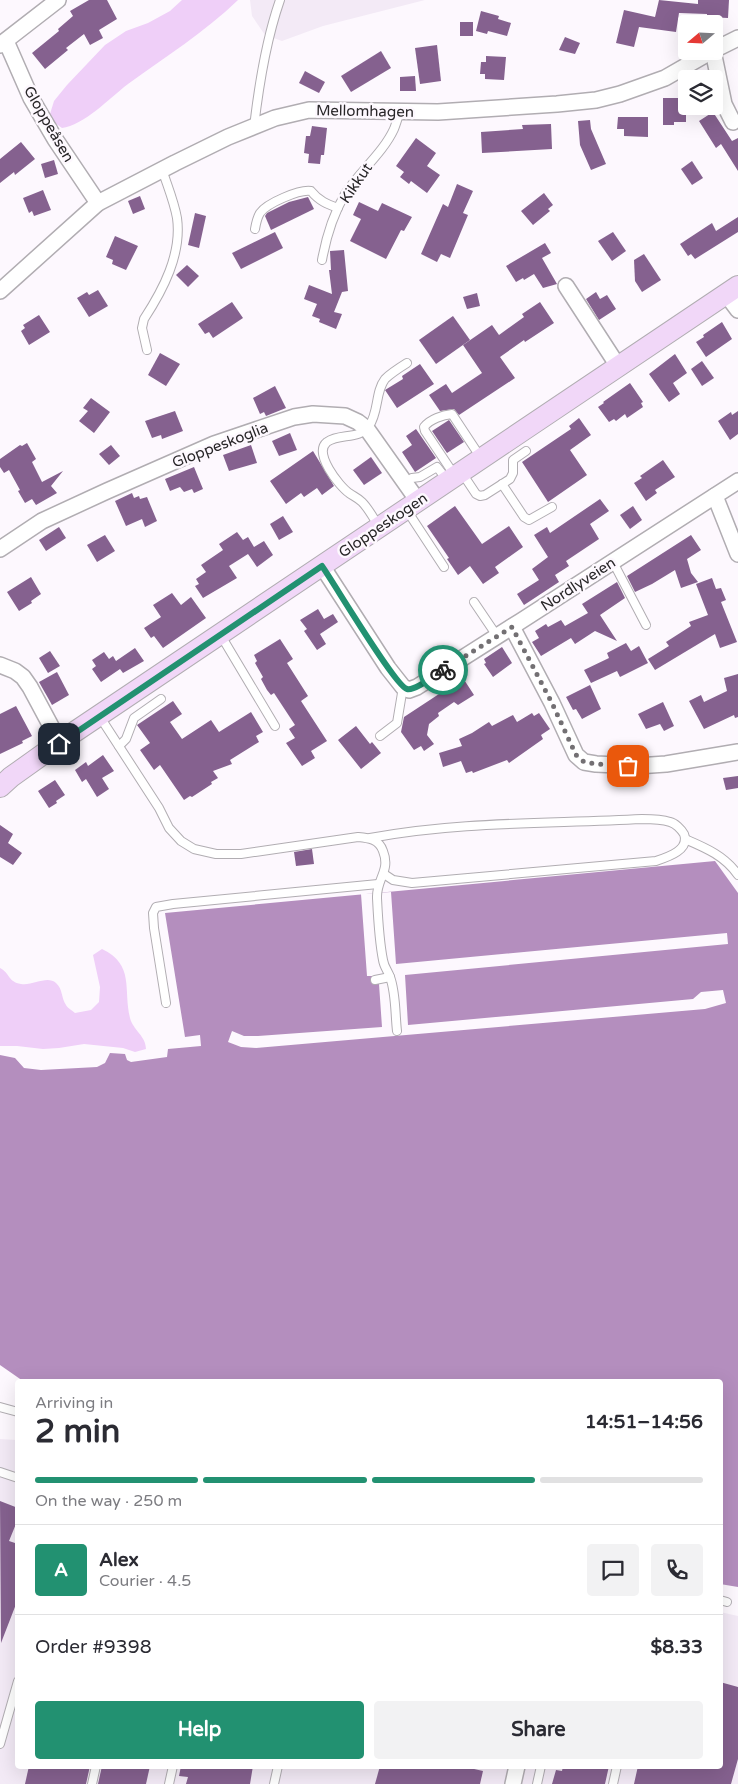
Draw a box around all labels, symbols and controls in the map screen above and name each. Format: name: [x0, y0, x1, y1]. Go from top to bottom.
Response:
north arrow: [678, 15, 722, 60]
map controls: [678, 15, 723, 115]
button: layers: [678, 70, 723, 115]
street label: Gloppeåsen: [20, 83, 78, 165]
street label: Mellomhagen: [316, 101, 414, 121]
street label: Kikkut: [336, 159, 376, 207]
street label: Gloppeskoglia: [169, 418, 271, 472]
street label: Gloppeskogen: [335, 489, 431, 561]
street label: Nordlyveien: [537, 553, 619, 615]
courier: [418, 645, 468, 695]
icon: bike: [429, 656, 457, 684]
pin: [38, 723, 80, 765]
icon: home: [45, 730, 73, 758]
pin: [607, 745, 649, 787]
icon: bag: [614, 752, 642, 780]
text: Arriving in: [35, 1393, 113, 1413]
text: 14:51–14:56: [585, 1411, 703, 1433]
text: 2 min: [35, 1413, 120, 1451]
text: On the way · 250 m: [35, 1491, 182, 1511]
button: chat: [587, 1544, 639, 1596]
button: phone: [651, 1544, 703, 1596]
text: Alex: [99, 1549, 139, 1571]
text: A: [54, 1559, 68, 1581]
text: Courier · 4.5: [99, 1571, 191, 1591]
text: Order #9398: [35, 1636, 152, 1658]
text: $8.33: [651, 1636, 703, 1658]
button: Help: [35, 1701, 364, 1759]
button: Share: [374, 1701, 703, 1759]

